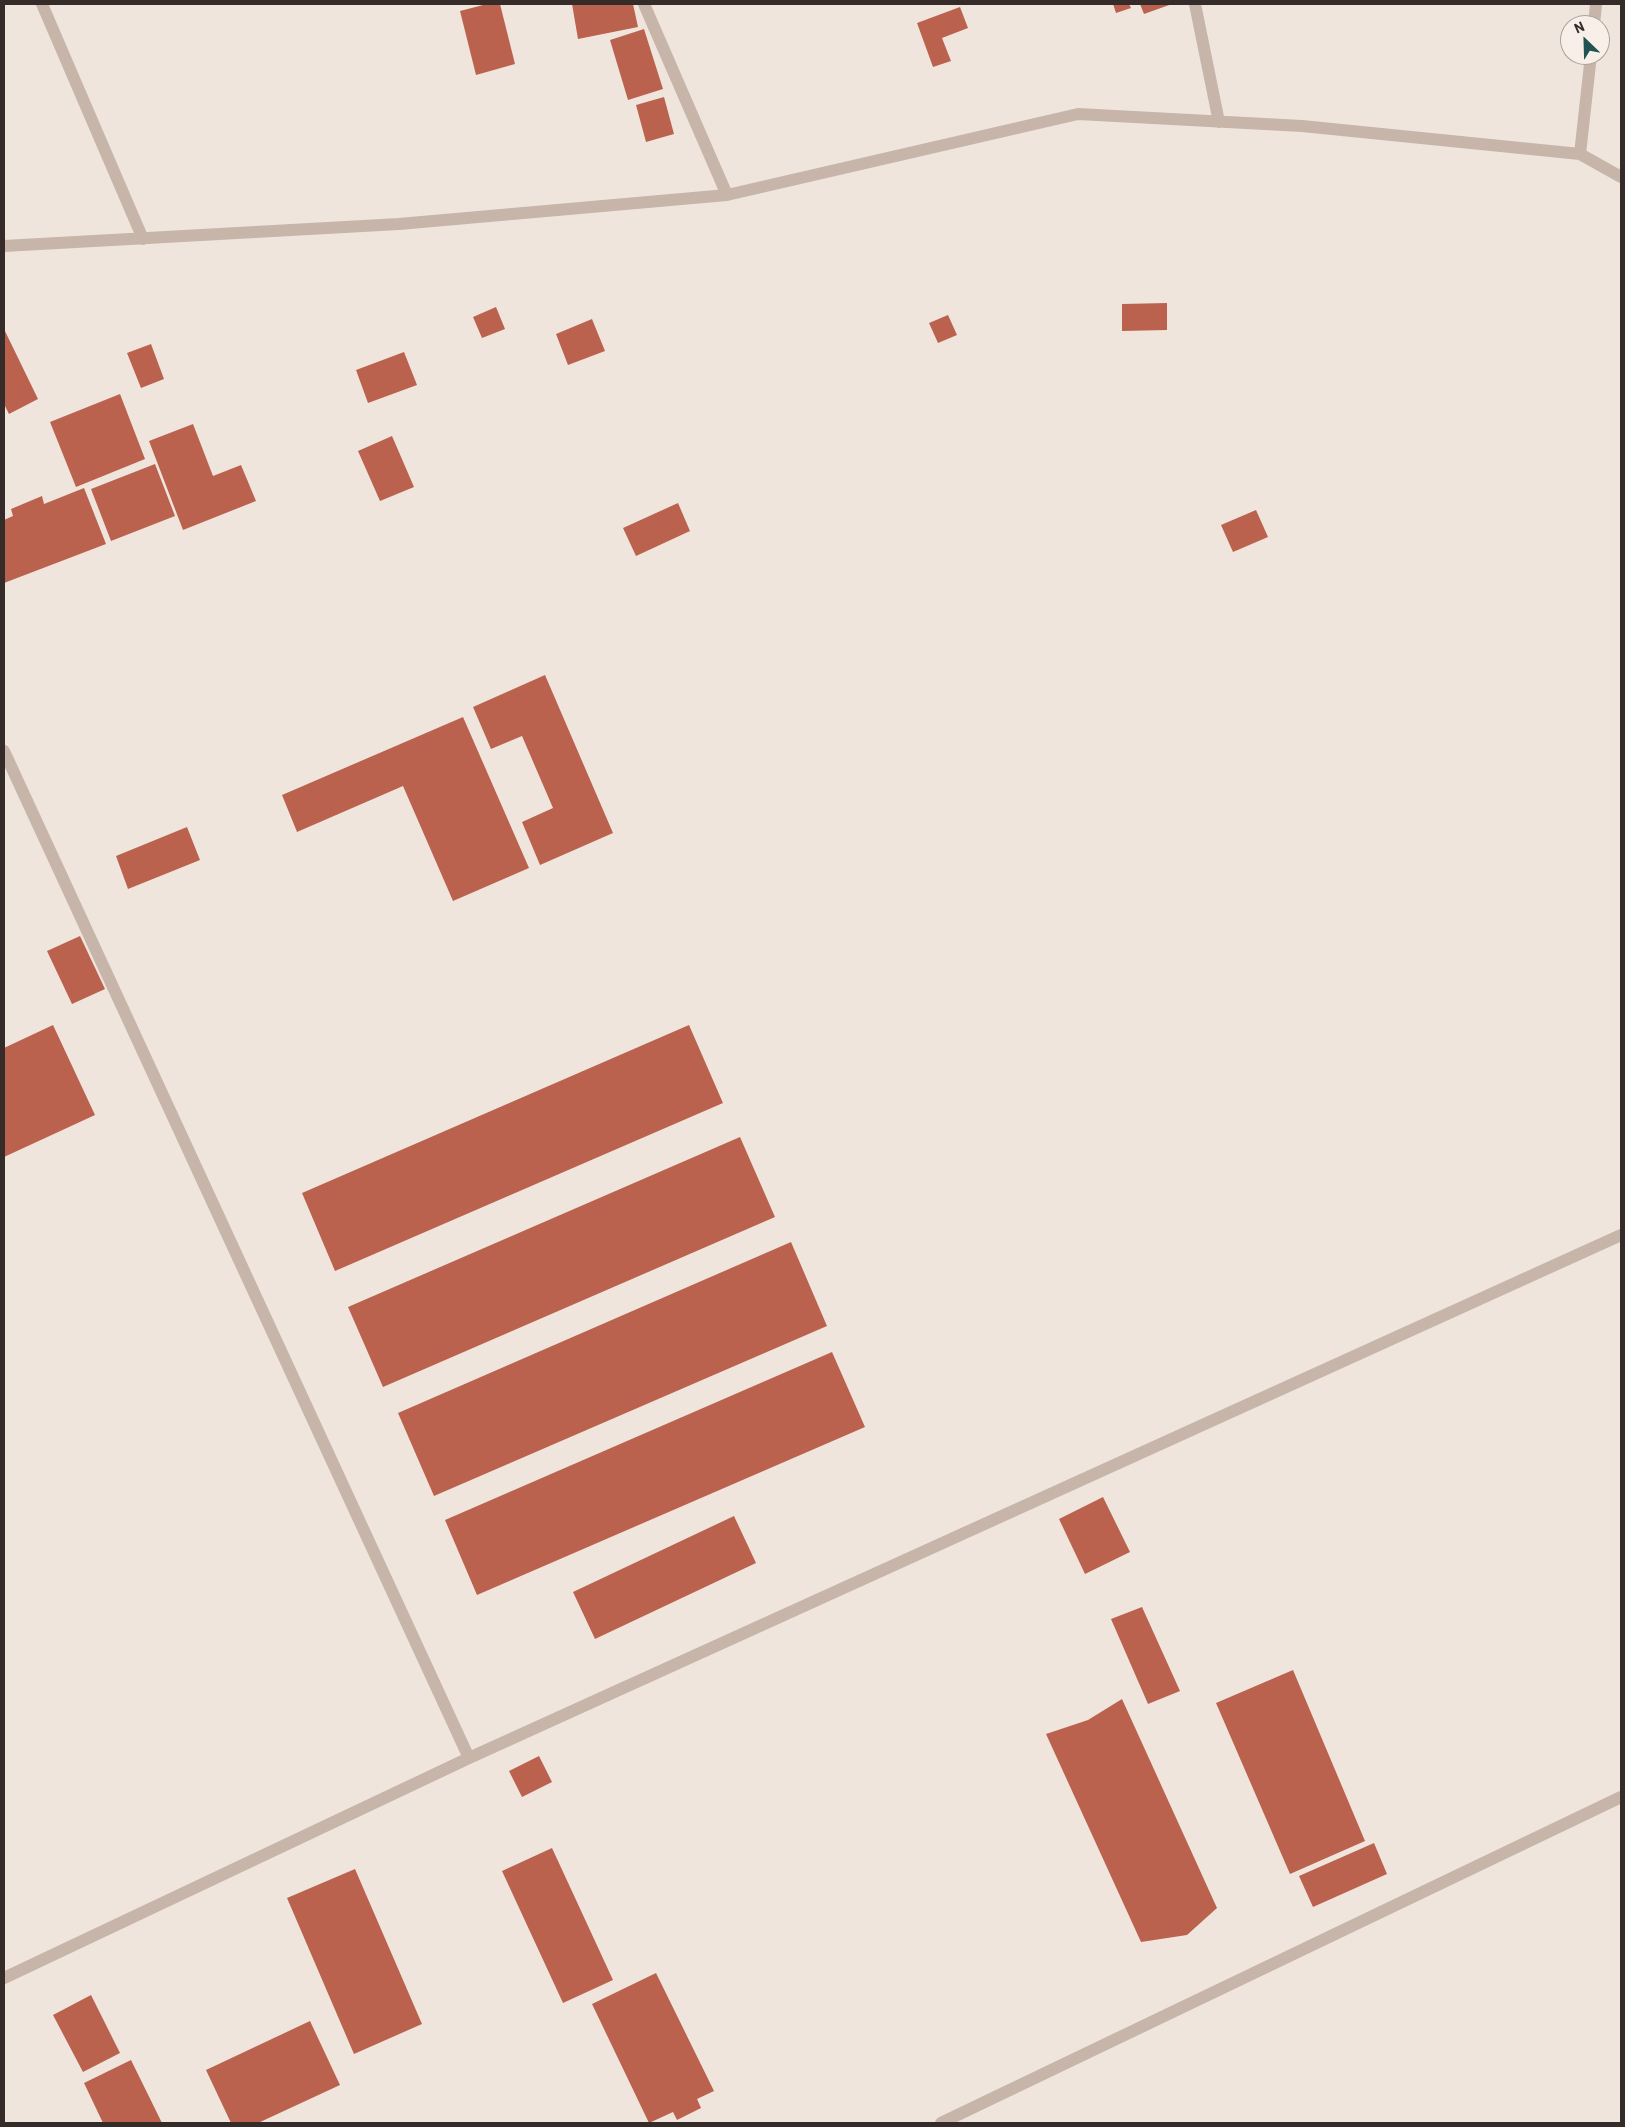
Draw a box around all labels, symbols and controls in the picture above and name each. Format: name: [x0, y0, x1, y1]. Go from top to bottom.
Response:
north arrow: [1560, 15, 1610, 65]
text: N: [1571, 17, 1587, 36]

